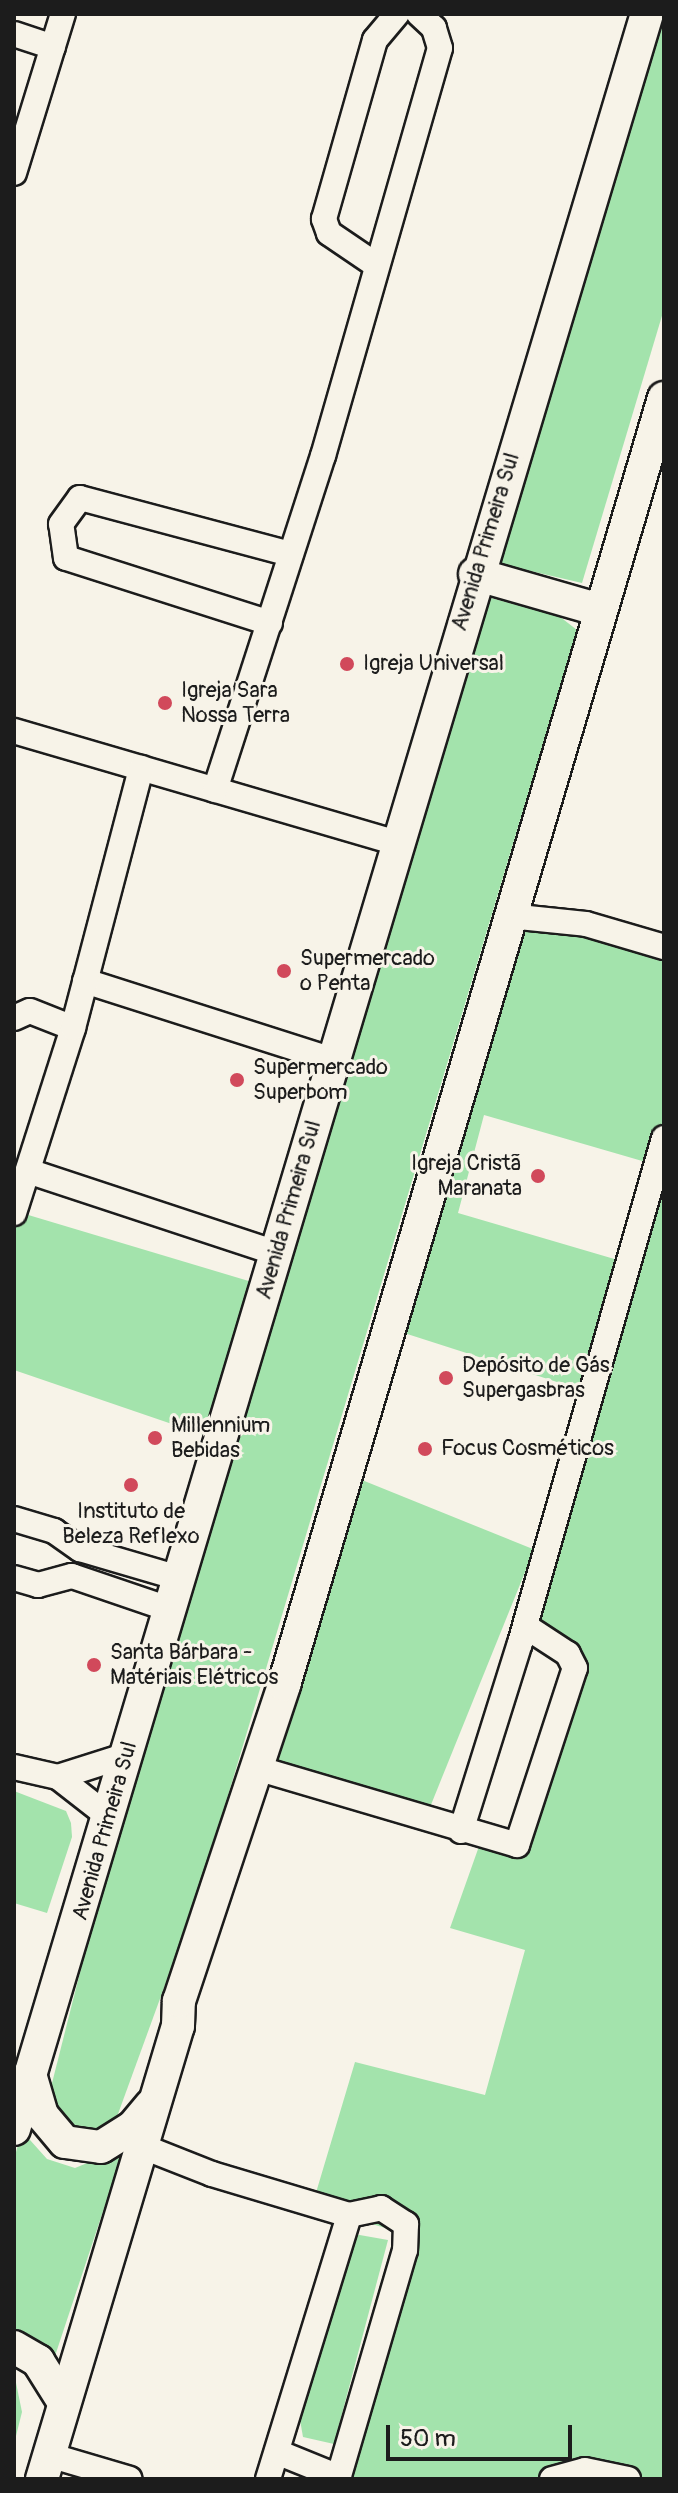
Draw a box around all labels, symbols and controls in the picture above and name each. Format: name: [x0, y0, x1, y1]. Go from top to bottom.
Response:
street label: Avenida Primeira Sul: [446, 450, 526, 634]
place label: Igreja Universal: [363, 651, 504, 677]
marker: Igreja Universal: [338, 655, 356, 673]
place label: Igreja Sara Nossa Terra: [181, 677, 290, 728]
marker: Igreja Sara Nossa Terra: [156, 694, 174, 712]
place label: Supermercado o Penta: [300, 945, 435, 996]
marker: Supermercado o Penta: [275, 962, 293, 980]
place label: Supermercado Superbom: [253, 1054, 388, 1106]
marker: Supermercado Superbom: [228, 1071, 246, 1089]
street label: Avenida Primeira Sul: [251, 1118, 327, 1302]
place label: Igreja Cristã Maranata: [411, 1150, 522, 1202]
marker: Igreja Cristã Maranata: [529, 1167, 547, 1185]
place label: Depósito de Gás Supergasbras: [462, 1352, 610, 1404]
marker: Depósito de Gás Supergasbras: [437, 1369, 455, 1387]
place label: Millennium Bebidas: [171, 1412, 270, 1464]
marker: Millennium Bebidas: [146, 1429, 164, 1447]
place label: Focus Cosméticos: [441, 1436, 614, 1462]
marker: Focus Cosméticos: [416, 1440, 434, 1458]
marker: Instituto de Beleza Reflexo: [122, 1476, 140, 1494]
place label: Instituto de Beleza Reflexo: [62, 1498, 200, 1550]
place label: Santa Bárbara - Matériais Elétricos: [110, 1639, 278, 1690]
marker: Santa Bárbara - Matériais Elétricos: [85, 1656, 103, 1674]
street label: Avenida Primeira Sul: [67, 1739, 143, 1923]
scale bar: [390, 2409, 576, 2459]
text: 50 m: [400, 2424, 456, 2453]

